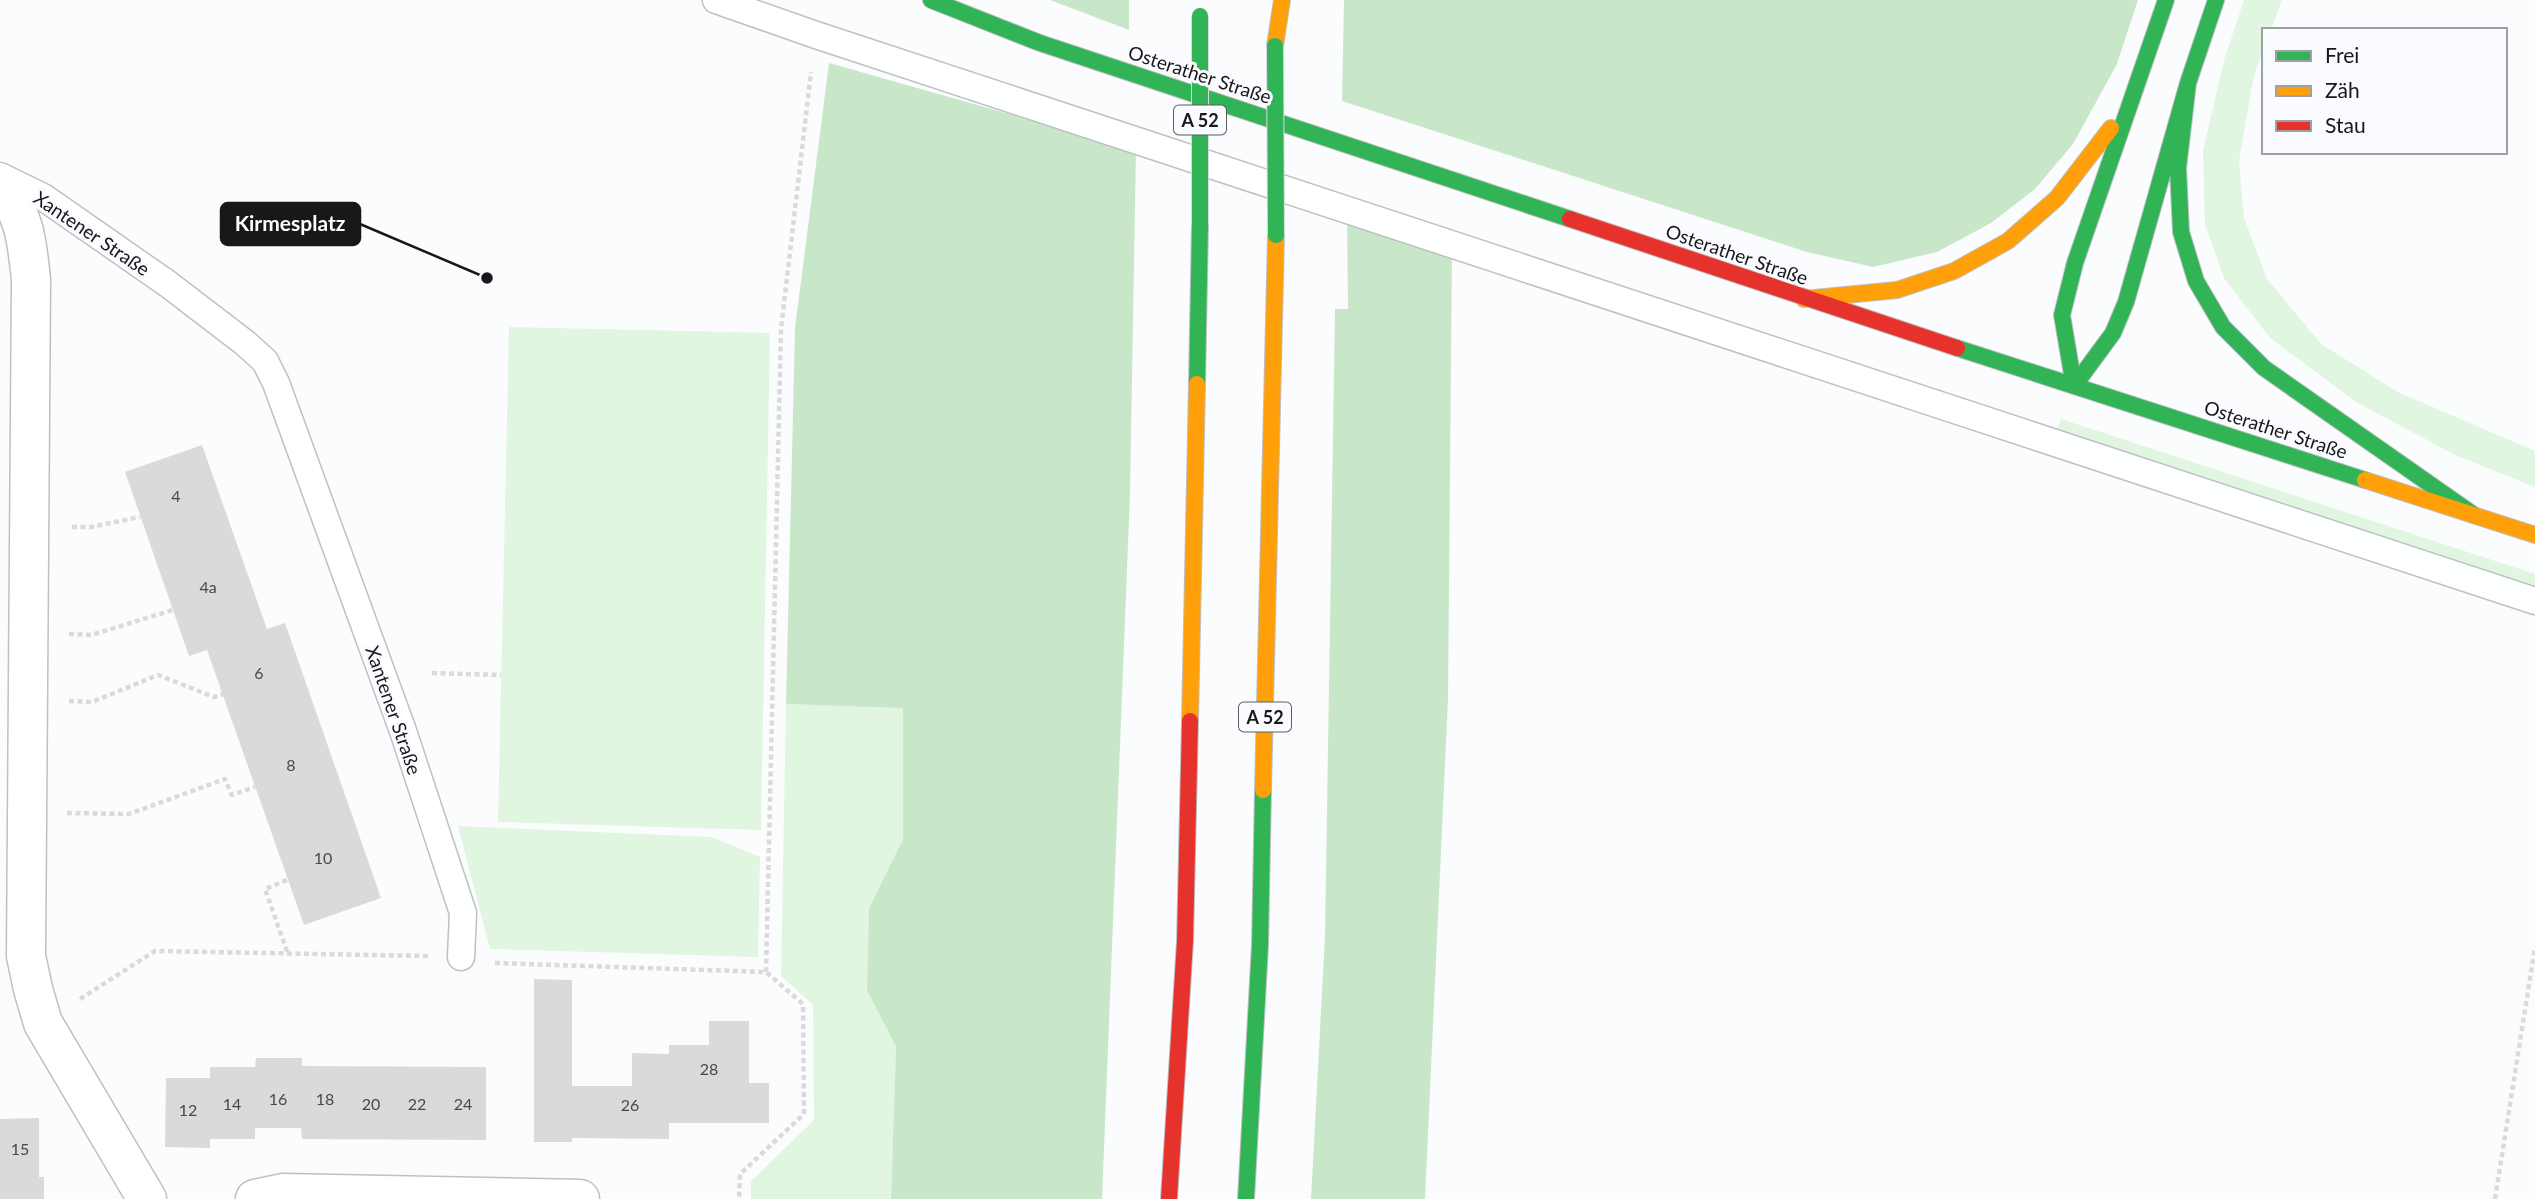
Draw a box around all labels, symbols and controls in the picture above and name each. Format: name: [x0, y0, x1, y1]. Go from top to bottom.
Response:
legend: [2262, 28, 2507, 154]
street label: Osterather Straße: [1126, 40, 1274, 108]
text: Frei: [2325, 42, 2359, 67]
text: Zäh: [2325, 77, 2360, 102]
road number: A 52: [1174, 106, 1226, 134]
text: Stau: [2325, 112, 2366, 137]
street label: Xantener Straße: [30, 186, 154, 280]
callout: Kirmesplatz: [221, 203, 360, 245]
text: Kirmesplatz: [235, 210, 346, 235]
street label: Osterather Straße: [1663, 219, 1811, 289]
street label: Osterather Straße: [2202, 395, 2350, 463]
house number: 4: [171, 486, 181, 505]
house number: 4a: [199, 577, 217, 596]
street label: Xantener Straße: [361, 642, 427, 778]
house number: 6: [254, 663, 264, 682]
road number: A 52: [1239, 702, 1291, 732]
house number: 8: [286, 755, 296, 774]
house number: 10: [314, 848, 332, 867]
house number: 28: [700, 1059, 718, 1078]
house number: 16: [269, 1089, 287, 1108]
house number: 18: [316, 1089, 334, 1108]
house number: 14: [223, 1094, 241, 1113]
house number: 20: [362, 1094, 380, 1113]
house number: 22: [408, 1094, 426, 1113]
house number: 24: [454, 1094, 472, 1113]
house number: 26: [621, 1095, 639, 1114]
house number: 12: [179, 1100, 197, 1119]
house number: 15: [11, 1139, 29, 1158]

